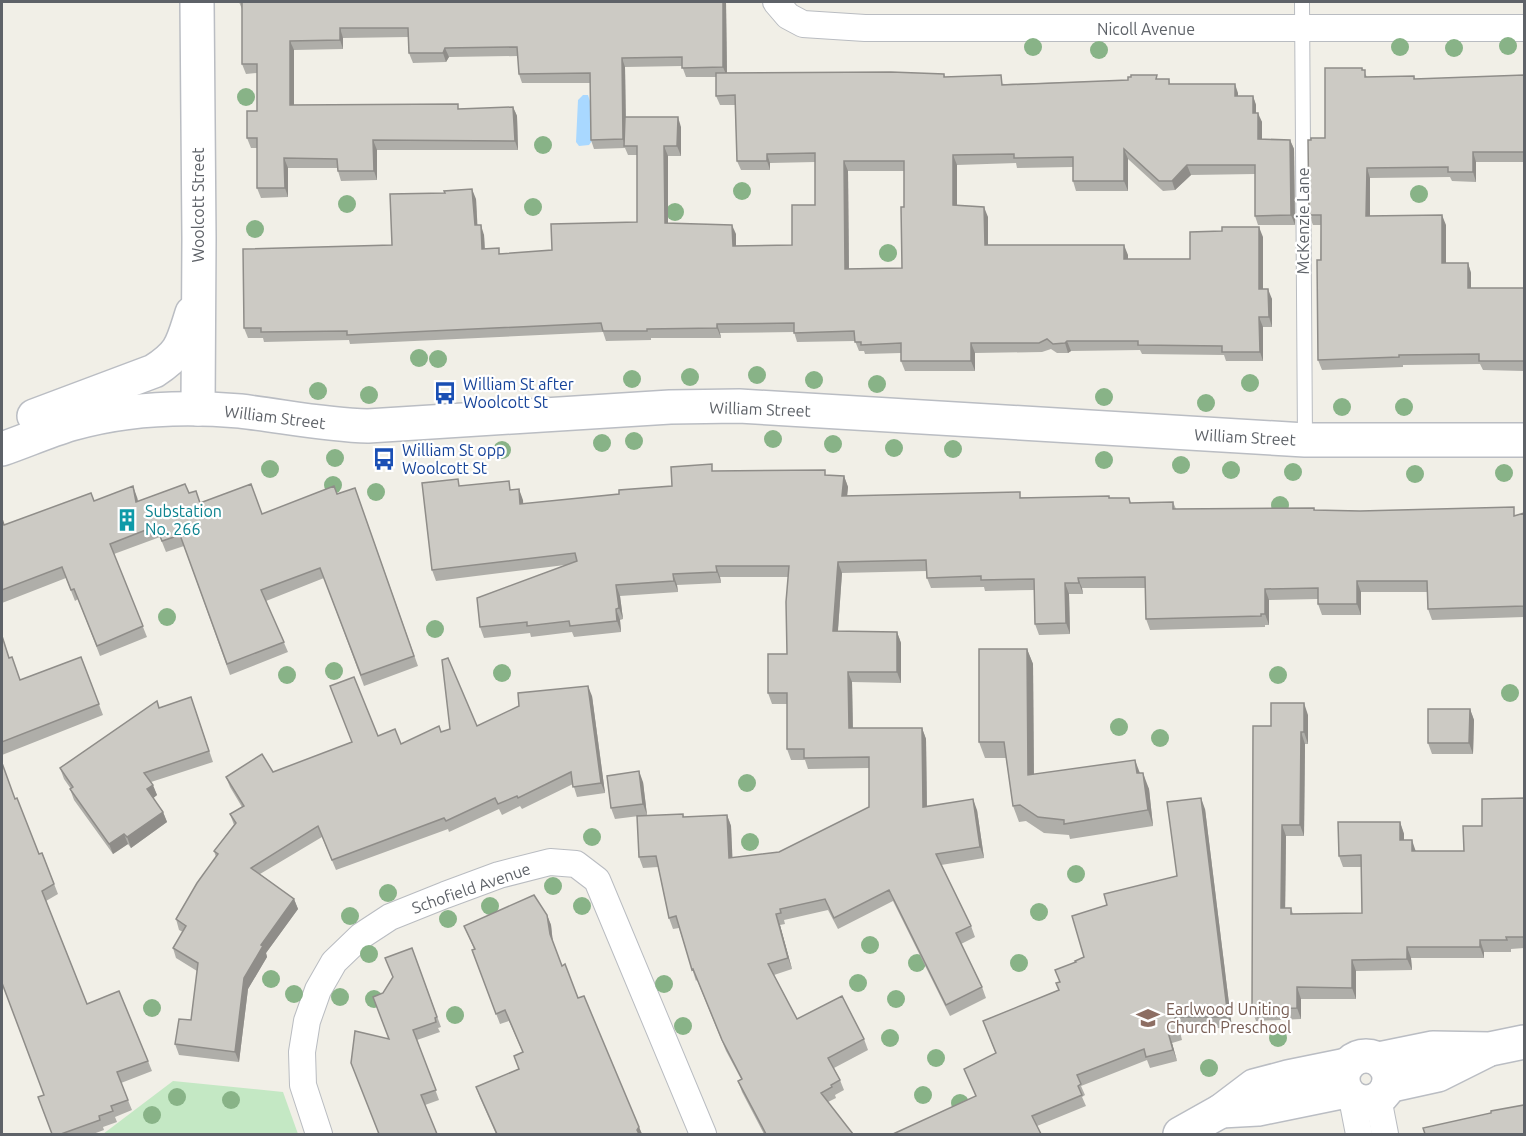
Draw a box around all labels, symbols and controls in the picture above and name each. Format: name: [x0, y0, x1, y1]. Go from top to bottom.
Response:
street label: Nicoll Avenue: [1097, 20, 1195, 38]
street label: Woolcott Street: [189, 147, 207, 263]
street label: McKenzie Lane: [1294, 168, 1312, 274]
place label: William St after Woolcott St: [463, 375, 574, 411]
bus stop icon: William St after Woolcott St: [432, 380, 458, 406]
street label: William Street: [709, 398, 812, 420]
street label: William Street: [223, 402, 327, 432]
street label: William Street: [1194, 425, 1297, 449]
place label: William St opp Woolcott St: [402, 441, 505, 477]
bus stop icon: William St opp Woolcott St: [371, 446, 397, 472]
place label: Substation No. 266: [145, 502, 222, 538]
building icon: Substation No. 266: [114, 507, 140, 533]
street label: Schofield Avenue: [409, 859, 533, 917]
place label: Earlwood Uniting Church Preschool: [1166, 1000, 1291, 1036]
school or university icon: Earlwood Uniting Church Preschool: [1135, 1005, 1161, 1031]

